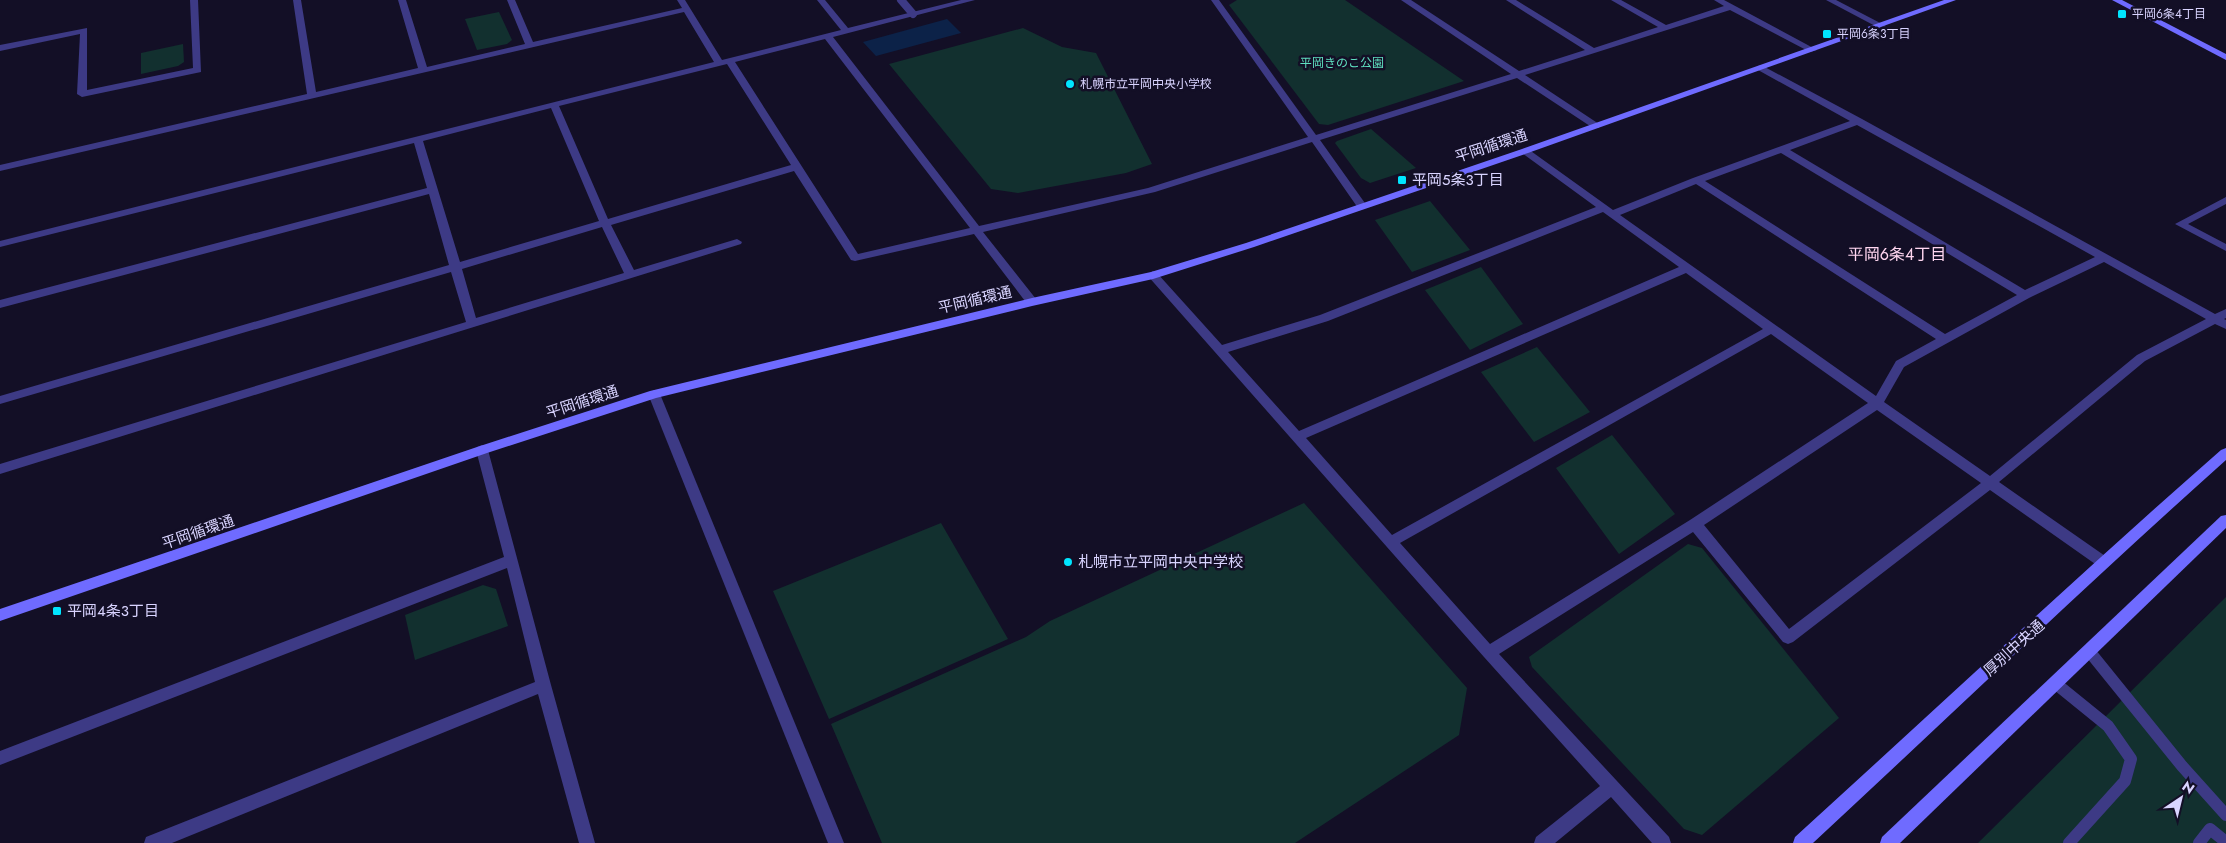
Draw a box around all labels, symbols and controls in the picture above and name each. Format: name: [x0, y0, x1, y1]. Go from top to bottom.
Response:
place label: 平岡6条4丁目: [2132, 5, 2206, 23]
marker: 平岡6条4丁目: [2116, 8, 2128, 20]
place label: 平岡6条3丁目: [1837, 25, 1910, 43]
marker: 平岡6条3丁目: [1821, 28, 1833, 40]
park label: 平岡きのこ公園: [1300, 54, 1384, 72]
place label: 札幌市立平岡中央小学校: [1080, 75, 1212, 93]
marker: 札幌市立平岡中央小学校: [1064, 78, 1076, 90]
street label: 平岡循環通: [1452, 124, 1530, 168]
place label: 平岡5条3丁目: [1412, 169, 1504, 191]
marker: 平岡5条3丁目: [1396, 174, 1408, 186]
district label: 平岡6条4丁目: [1848, 243, 1946, 266]
street label: 平岡循環通: [936, 281, 1014, 319]
street label: 平岡循環通: [543, 380, 621, 424]
street label: 平岡循環通: [159, 509, 237, 555]
place label: 札幌市立平岡中央中学校: [1078, 551, 1243, 573]
marker: 札幌市立平岡中央中学校: [1062, 556, 1074, 568]
place label: 平岡4条3丁目: [67, 600, 159, 622]
marker: 平岡4条3丁目: [51, 605, 63, 617]
street label: 厚別中央通: [1979, 615, 2049, 681]
north arrow: [2156, 773, 2206, 823]
text: N: [2178, 776, 2199, 799]

